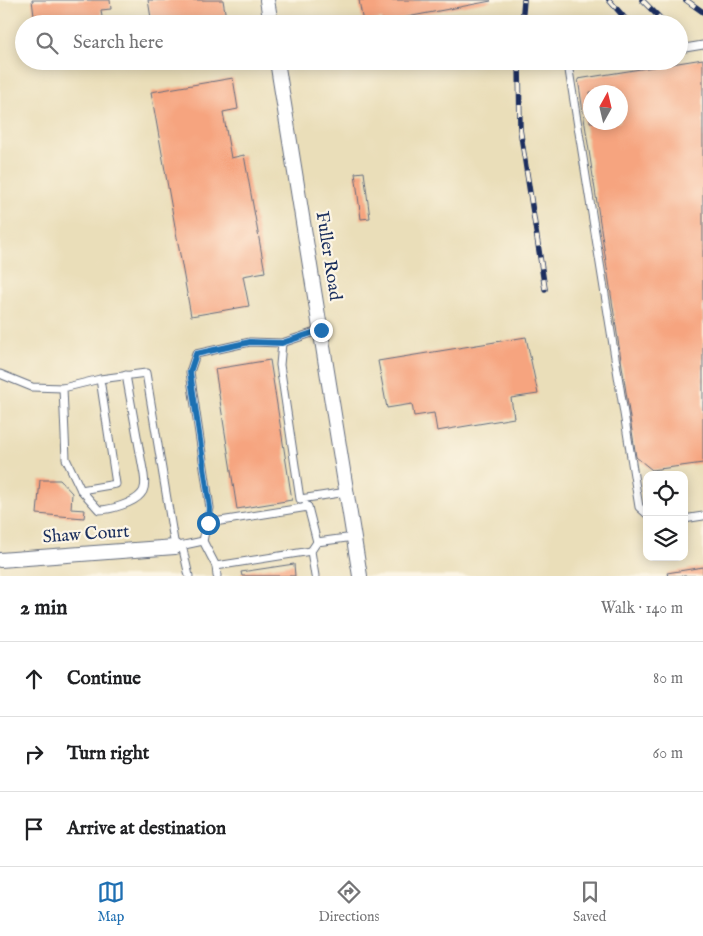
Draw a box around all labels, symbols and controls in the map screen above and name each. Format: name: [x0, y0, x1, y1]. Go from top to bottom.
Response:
search box: [15, 15, 688, 70]
icon: search: [33, 29, 61, 57]
text: Search here: [73, 31, 164, 55]
north arrow: [583, 85, 628, 130]
street label: Fuller Road: [310, 210, 346, 303]
route end: [310, 319, 333, 342]
map controls: [643, 471, 688, 561]
button: locate: [643, 471, 688, 516]
route start: [197, 512, 220, 535]
button: layers: [643, 516, 688, 561]
street label: Shaw Court: [42, 521, 130, 549]
text: 2 min: [20, 595, 67, 622]
text: Walk · 140 m: [601, 599, 683, 619]
icon: ahead: [20, 665, 48, 693]
text: Continue: [67, 667, 141, 691]
text: 80 m: [653, 669, 683, 689]
icon: right: [20, 740, 48, 768]
text: Turn right: [67, 742, 149, 766]
text: 60 m: [653, 744, 683, 764]
icon: arrive: [20, 815, 48, 843]
text: Arrive at destination: [67, 817, 226, 841]
tab: Map: [97, 878, 125, 926]
tab: Directions: [318, 878, 379, 926]
tab: Saved: [573, 878, 606, 926]

